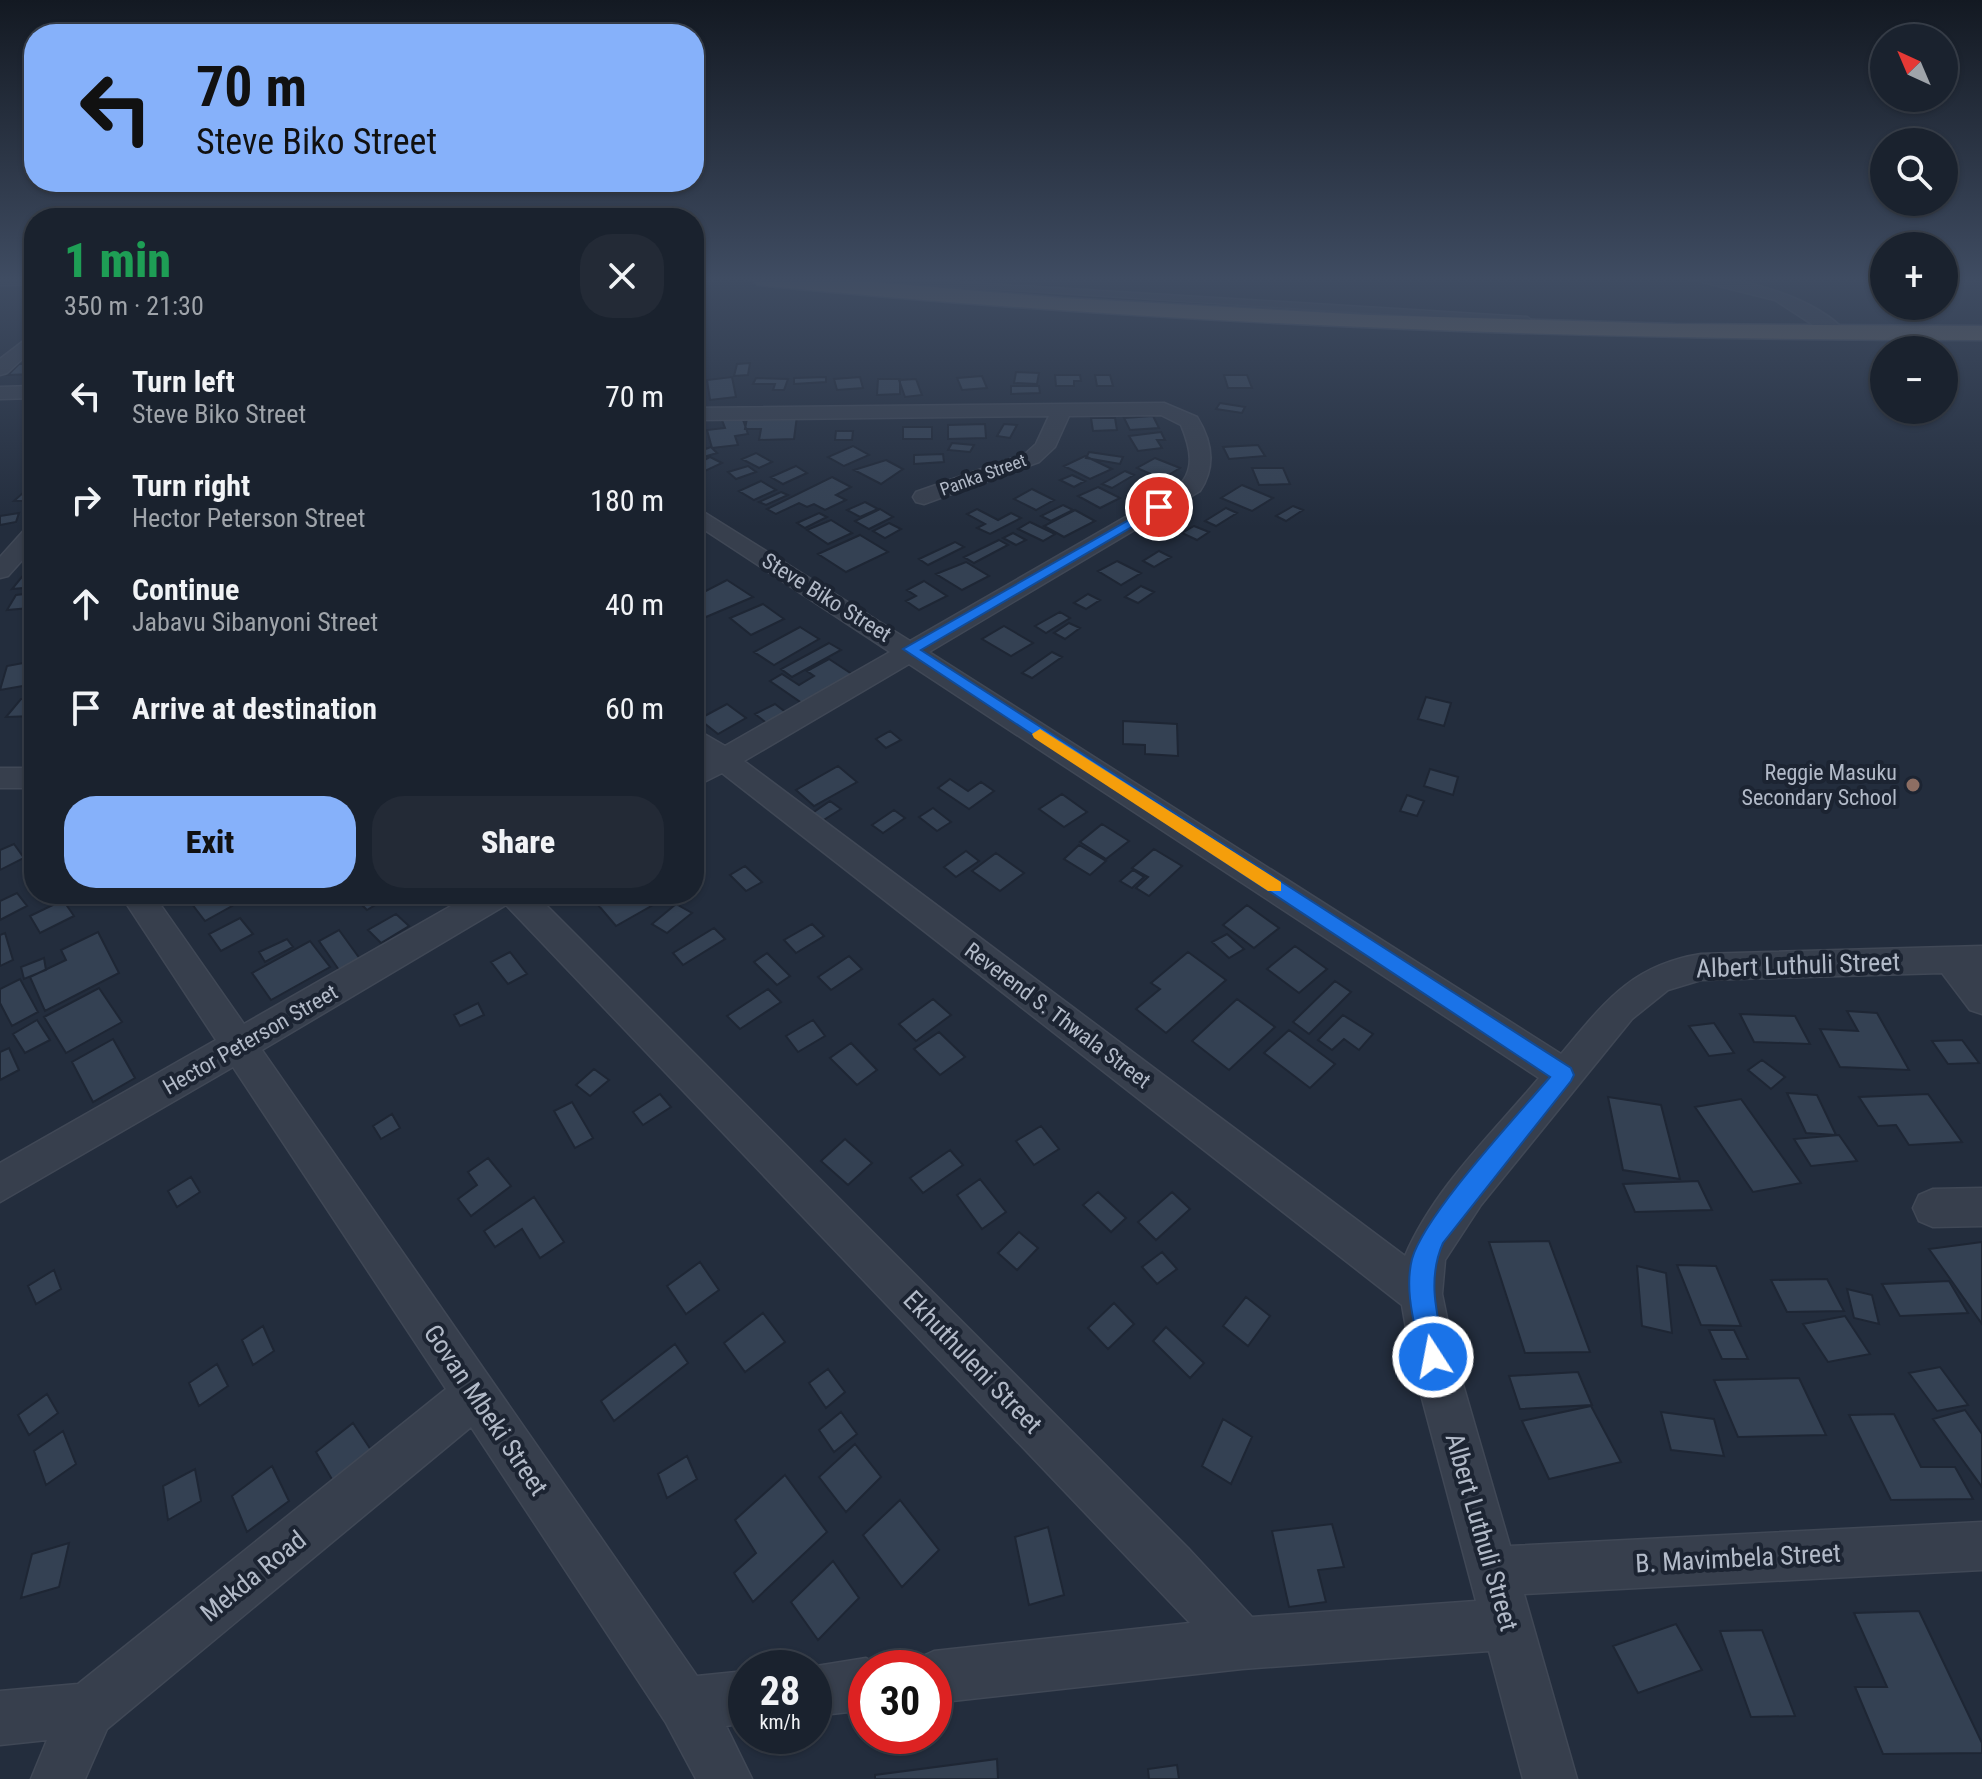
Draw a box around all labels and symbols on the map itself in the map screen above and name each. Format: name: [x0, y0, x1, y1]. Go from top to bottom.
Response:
north arrow: [1870, 24, 1958, 112]
street label: Panka Street: [937, 449, 1029, 500]
pin: [1125, 473, 1193, 541]
street label: Steve Biko Street: [758, 548, 896, 647]
place label: Reggie Masuku Secondary School: [1742, 760, 1897, 810]
marker: Reggie Masuku Secondary School: [1904, 776, 1922, 794]
street label: Reverend S. Thwala Street: [960, 937, 1155, 1093]
street label: Albert Luthuli Street: [1695, 946, 1901, 984]
street label: Hector Peterson Street: [159, 979, 342, 1100]
street label: Ekhuthuleni Street: [898, 1285, 1048, 1439]
position arrow: [1391, 1315, 1475, 1399]
street label: Govan Mbeki Street: [418, 1319, 554, 1501]
street label: Albert Luthuli Street: [1439, 1430, 1525, 1634]
street label: Mekda Road: [194, 1524, 312, 1628]
street label: B. Mavimbela Street: [1634, 1538, 1842, 1578]
speed limit sign: 30: [848, 1650, 952, 1754]

